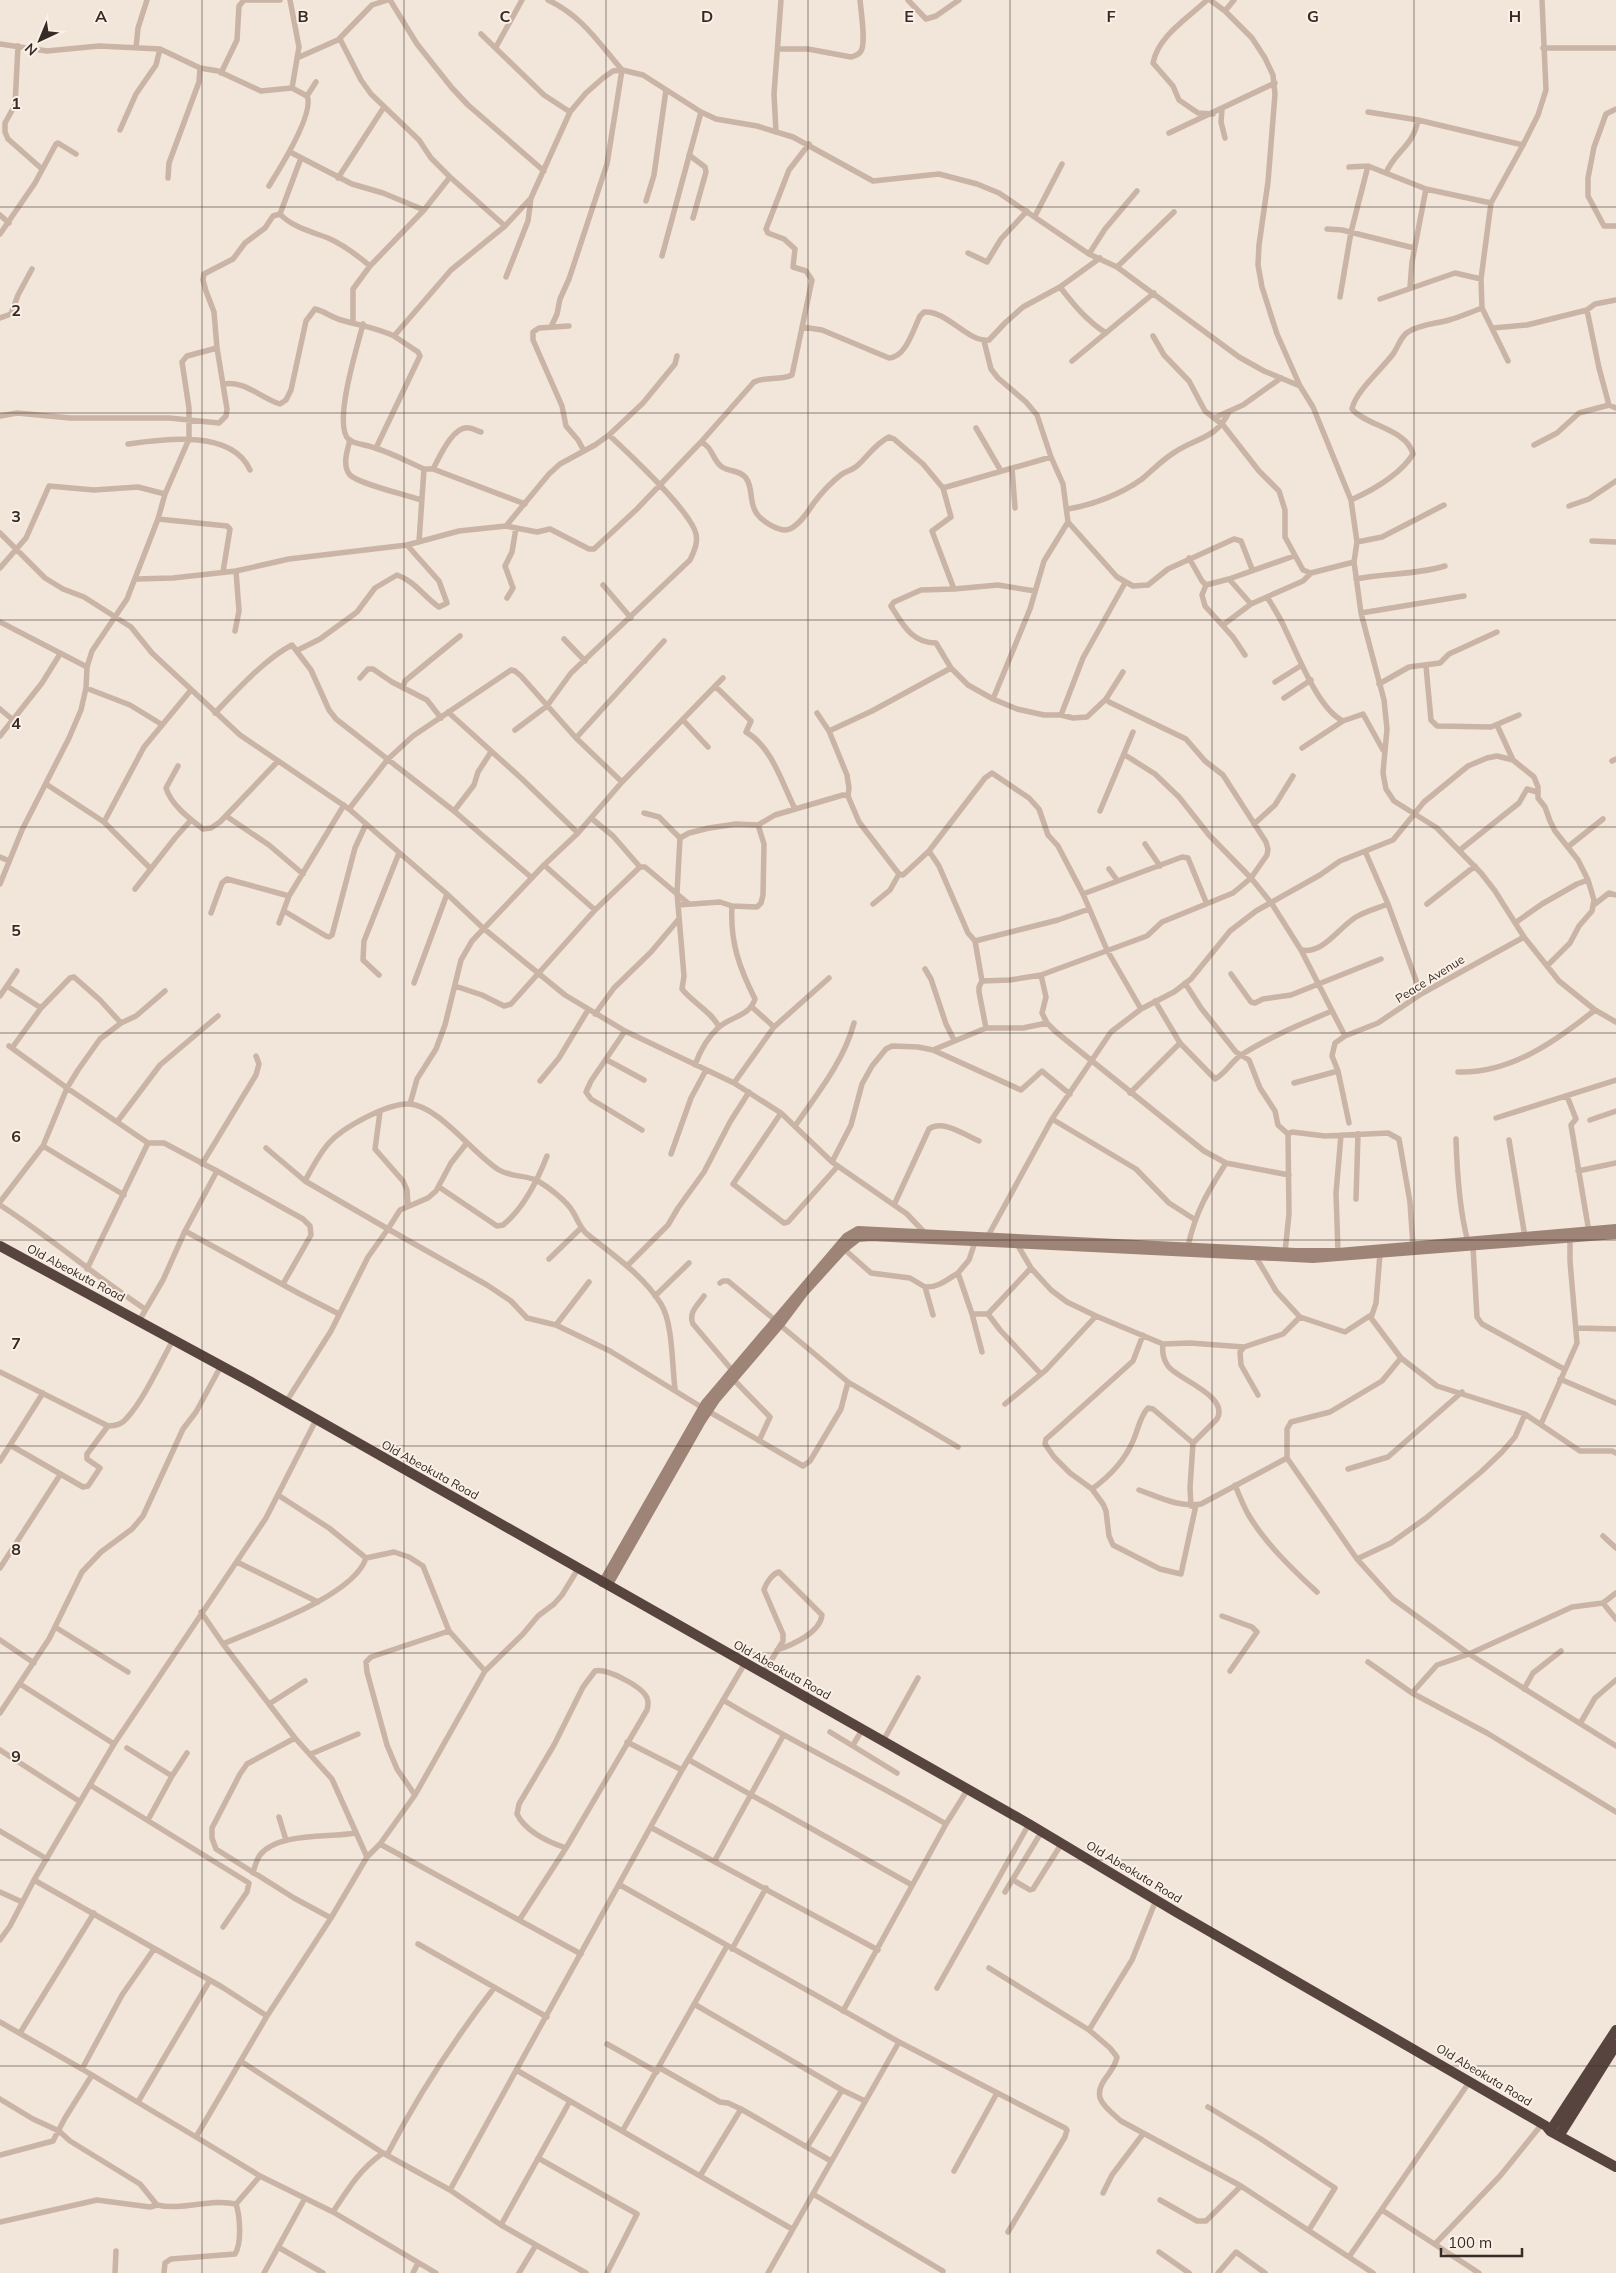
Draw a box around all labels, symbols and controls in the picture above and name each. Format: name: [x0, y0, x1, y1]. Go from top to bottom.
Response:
text: A: [95, 6, 107, 26]
text: B: [297, 6, 309, 26]
text: C: [500, 6, 511, 26]
text: D: [701, 6, 713, 26]
text: E: [904, 6, 914, 26]
text: F: [1106, 6, 1116, 26]
text: G: [1307, 6, 1319, 26]
text: H: [1509, 6, 1521, 26]
north arrow: [15, 15, 65, 65]
text: N: [21, 39, 41, 59]
text: 1: [11, 93, 21, 113]
text: 2: [11, 300, 21, 320]
text: 3: [11, 506, 21, 526]
text: 4: [11, 713, 21, 733]
text: 5: [11, 920, 21, 940]
street label: Peace Avenue: [1392, 951, 1467, 1006]
text: 6: [11, 1126, 21, 1146]
street label: Old Abeokuta Road: [25, 1240, 128, 1305]
text: 7: [11, 1333, 21, 1353]
street label: Old Abeokuta Road: [379, 1437, 482, 1503]
text: 8: [11, 1539, 21, 1559]
street label: Old Abeokuta Road: [731, 1637, 834, 1703]
text: 9: [11, 1746, 21, 1766]
street label: Old Abeokuta Road: [1084, 1837, 1185, 1906]
street label: Old Abeokuta Road: [1434, 2040, 1535, 2109]
scale bar: [1441, 2226, 1522, 2258]
text: 100 m: [1448, 2233, 1492, 2252]

